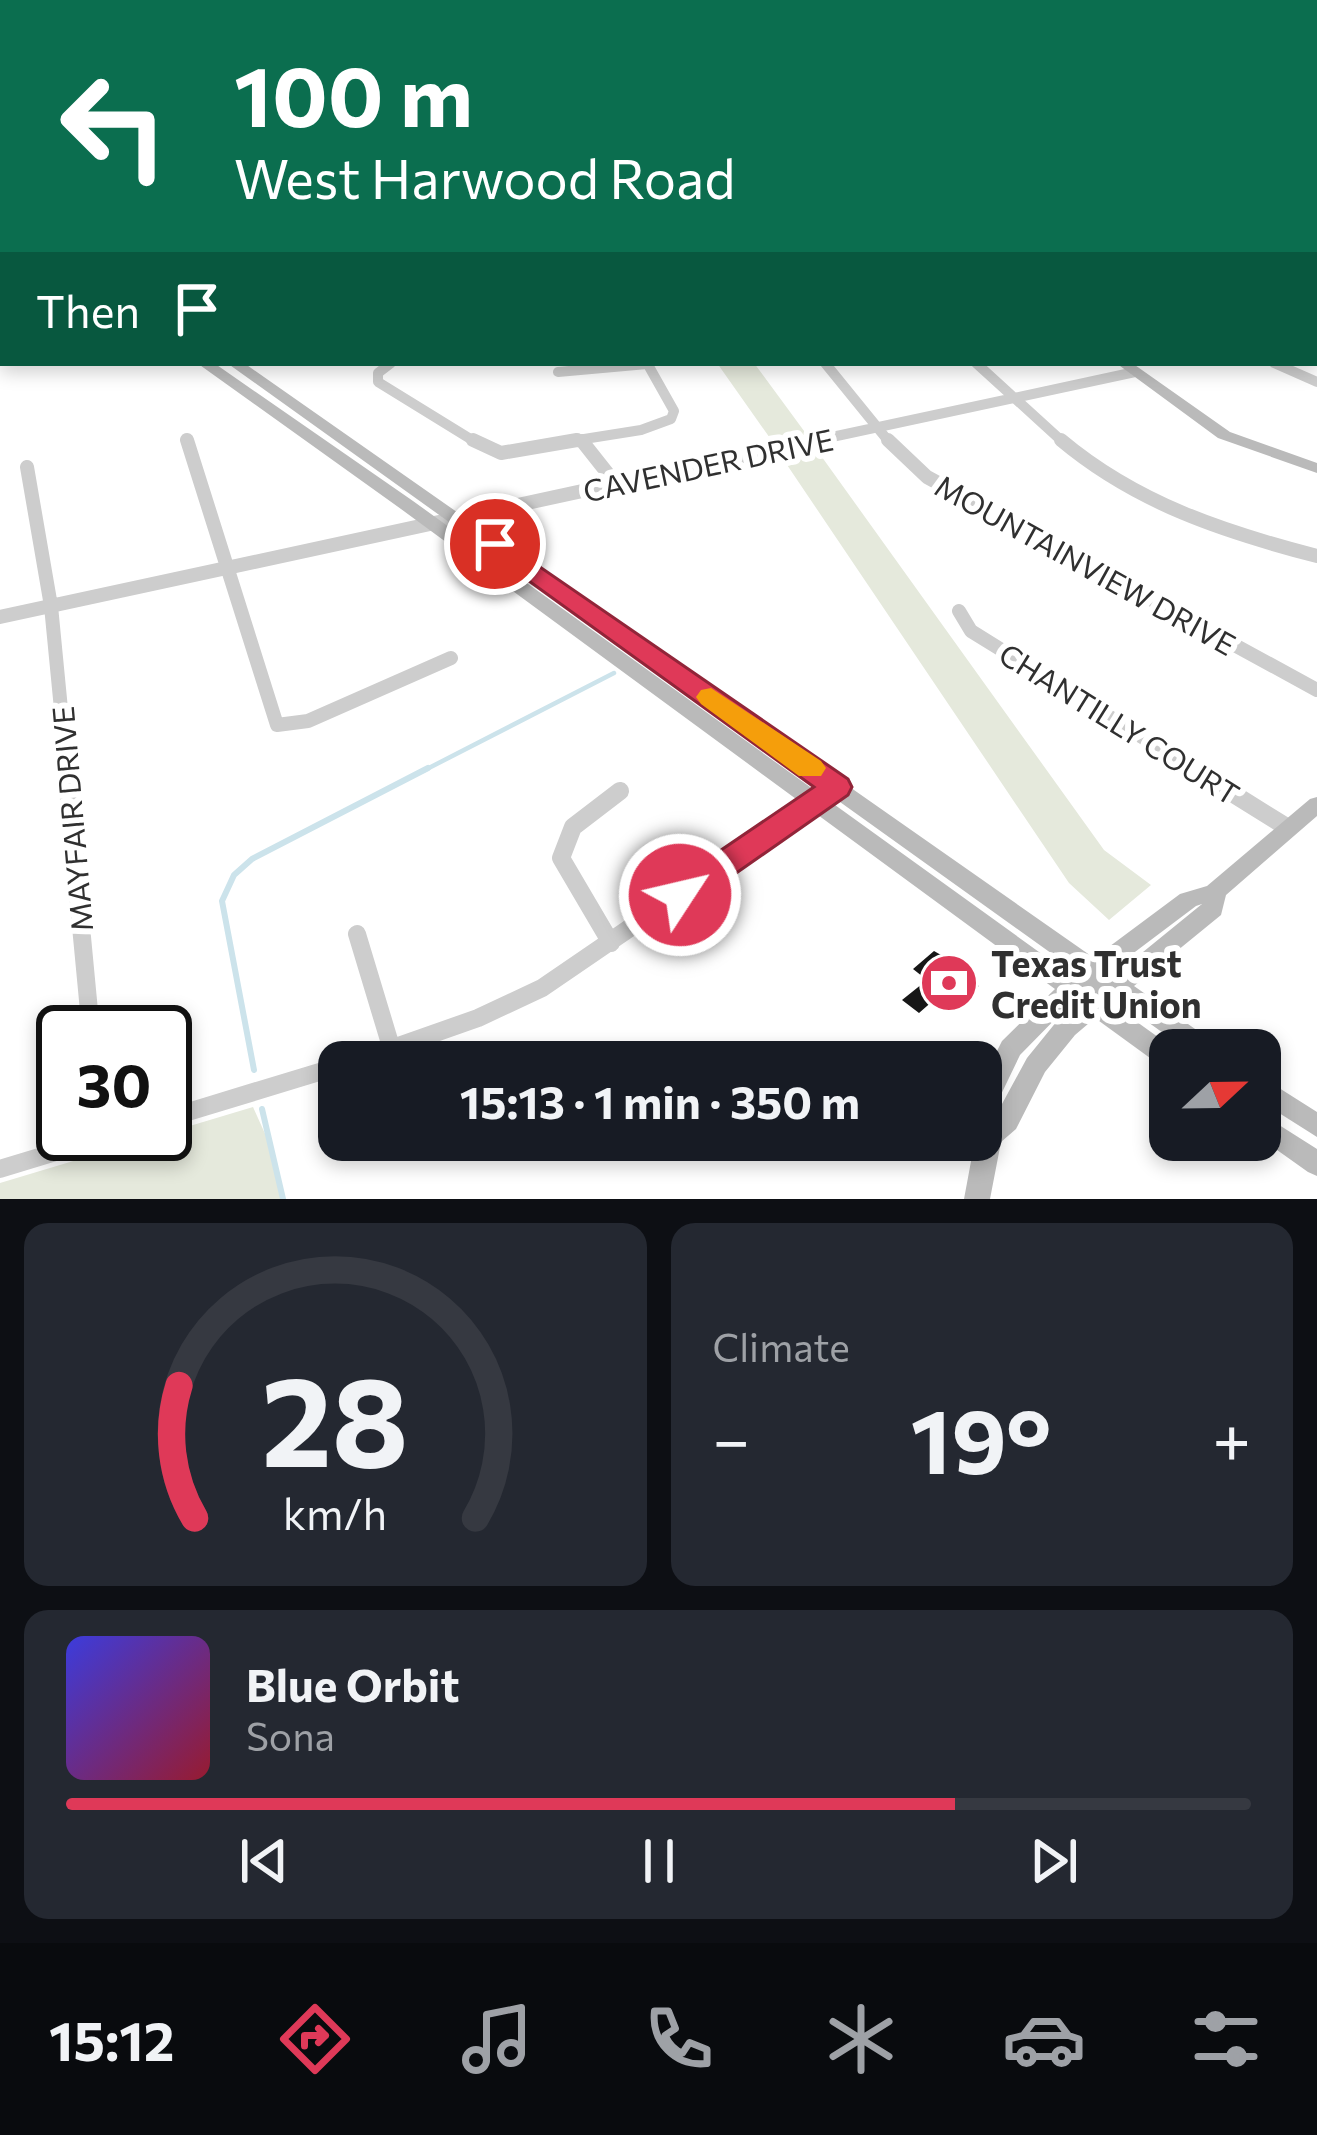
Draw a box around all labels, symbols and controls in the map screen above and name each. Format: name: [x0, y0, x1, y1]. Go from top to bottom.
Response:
text: 100 m: [234, 42, 473, 144]
icon: left: [36, 48, 192, 204]
text: West Harwood Road: [234, 144, 735, 210]
icon: arrive: [164, 276, 230, 342]
text: Then: [36, 282, 140, 337]
street label: CAVENDER DRIVE: [580, 419, 836, 509]
street label: MOUNTAINVIEW DRIVE: [929, 466, 1243, 662]
pin: [444, 493, 546, 595]
icon: arrive: [462, 511, 528, 577]
street label: CHANTILLY COURT: [993, 634, 1247, 812]
street label: MAYFAIR DRIVE: [43, 705, 99, 933]
position arrow: [617, 832, 743, 958]
place label: Texas Trust Credit Union: [991, 940, 1202, 1025]
bank icon: Texas Trust Credit Union: [918, 952, 980, 1014]
speed limit sign: 30: [36, 1005, 192, 1161]
north arrow: [1149, 1029, 1281, 1161]
map controls: [1149, 1029, 1281, 1161]
text: 15:13 · 1 min · 350 m: [460, 1073, 860, 1128]
text: Climate: [713, 1322, 850, 1370]
text: 28: [262, 1340, 409, 1493]
text: 19°: [910, 1382, 1052, 1493]
text: −: [713, 1397, 750, 1478]
text: +: [1212, 1397, 1251, 1478]
text: km/h: [283, 1485, 387, 1538]
text: Blue Orbit: [246, 1656, 459, 1711]
text: Sona: [246, 1711, 335, 1759]
icon: previous: [231, 1828, 297, 1894]
icon: pause: [626, 1828, 692, 1894]
icon: next: [1021, 1828, 1087, 1894]
icon: directions: [273, 1997, 357, 2081]
icon: music: [455, 1997, 539, 2081]
icon: phone: [637, 1997, 721, 2081]
icon: climate: [819, 1997, 903, 2081]
icon: car: [1002, 1997, 1086, 2081]
icon: filters: [1184, 1997, 1268, 2081]
text: 15:12: [49, 2006, 174, 2072]

